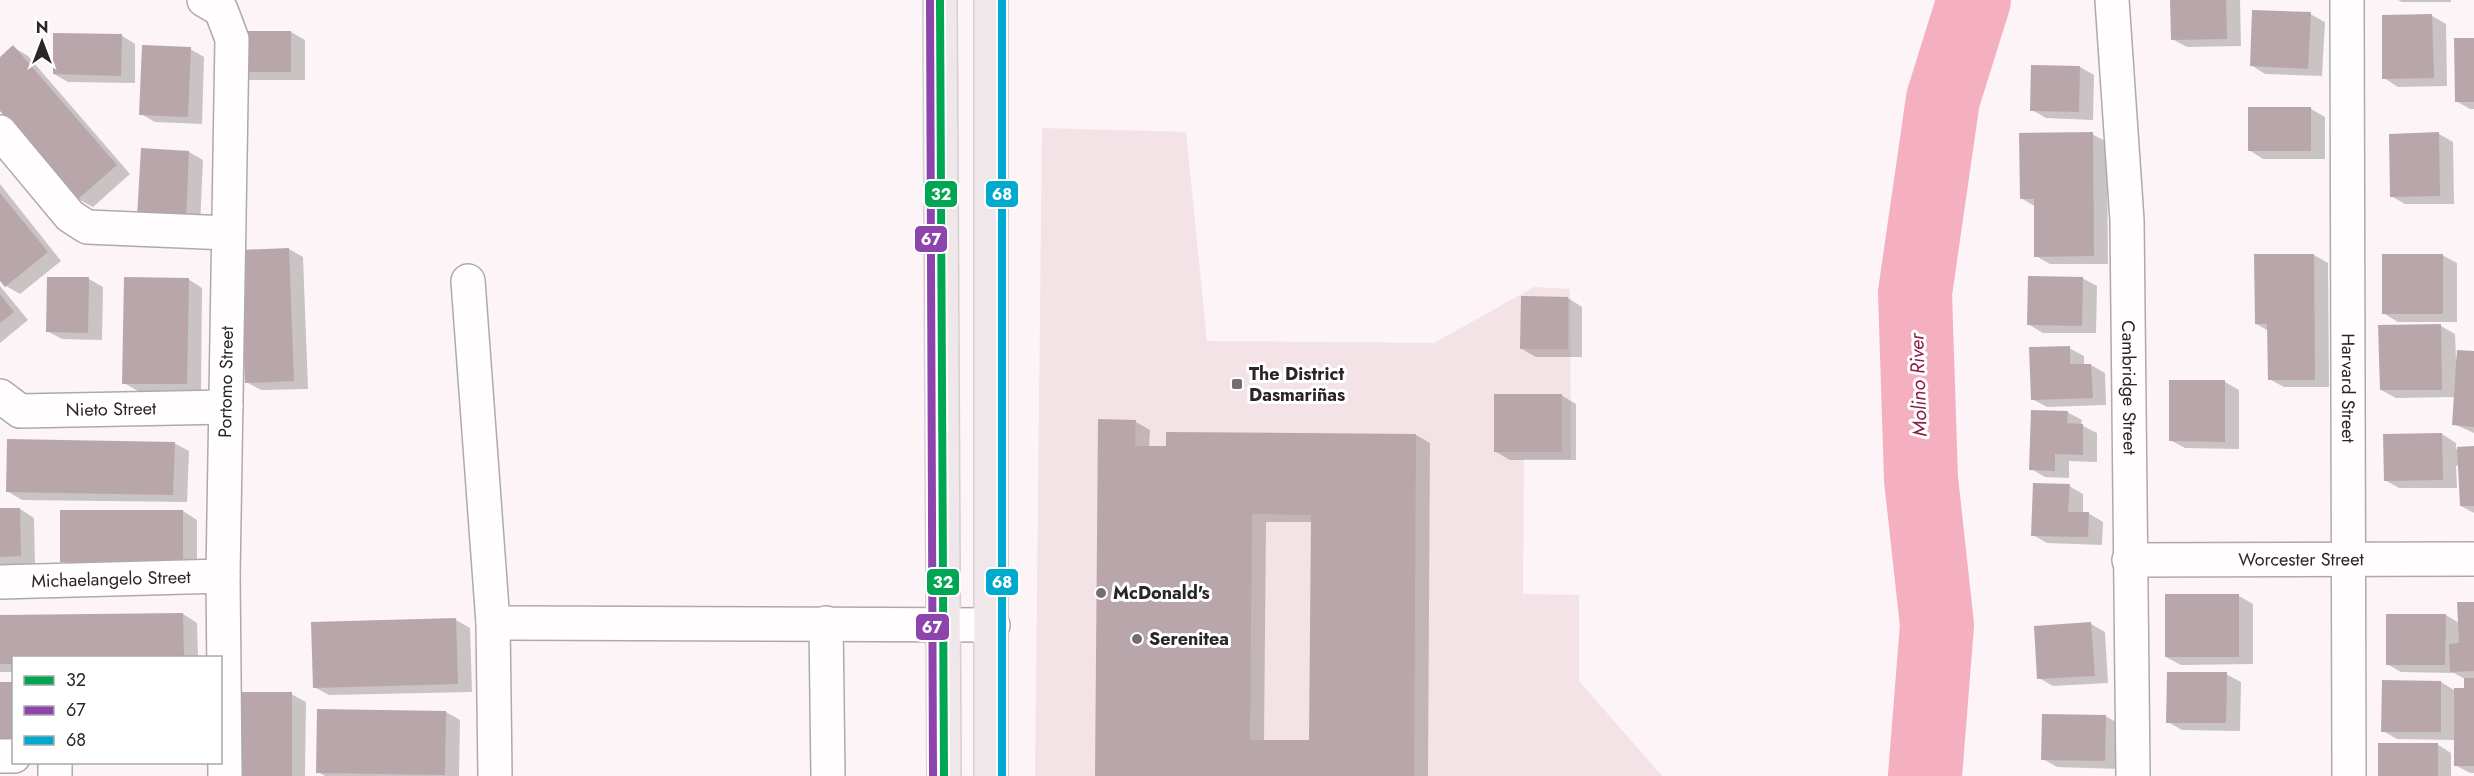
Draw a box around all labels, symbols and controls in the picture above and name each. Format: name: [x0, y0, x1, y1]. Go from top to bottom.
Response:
north arrow: [12, 12, 72, 72]
text: N: [36, 16, 48, 39]
line badge: 32: [924, 180, 958, 208]
line badge: 68: [985, 180, 1019, 208]
text: 32: [931, 183, 951, 206]
text: 68: [992, 183, 1012, 206]
line badge: 67: [914, 225, 948, 253]
text: 67: [921, 228, 942, 251]
street label: Cambridge Street: [2115, 320, 2143, 455]
street label: Portomo Street: [212, 325, 240, 438]
water label: Molino River: [1902, 331, 1935, 437]
street label: Harvard Street: [2335, 333, 2361, 444]
place label: The District Dasmariñas: [1249, 361, 1345, 408]
marker: The District Dasmariñas: [1230, 377, 1244, 391]
street label: Nieto Street: [65, 395, 157, 423]
street label: Worcester Street: [2238, 546, 2364, 573]
street label: Michaelangelo Street: [31, 564, 192, 594]
line badge: 32: [926, 568, 960, 596]
line badge: 68: [985, 568, 1019, 596]
text: 32: [933, 571, 953, 594]
text: 68: [992, 571, 1012, 594]
place label: McDonald's: [1113, 580, 1210, 606]
marker: McDonald's: [1094, 586, 1108, 600]
line badge: 67: [915, 613, 950, 641]
text: 67: [922, 616, 943, 639]
place label: Serenitea: [1149, 626, 1229, 652]
marker: Serenitea: [1130, 632, 1144, 646]
legend: [12, 656, 222, 764]
text: 32: [66, 667, 86, 693]
text: 67: [66, 697, 86, 723]
text: 68: [66, 727, 86, 753]

